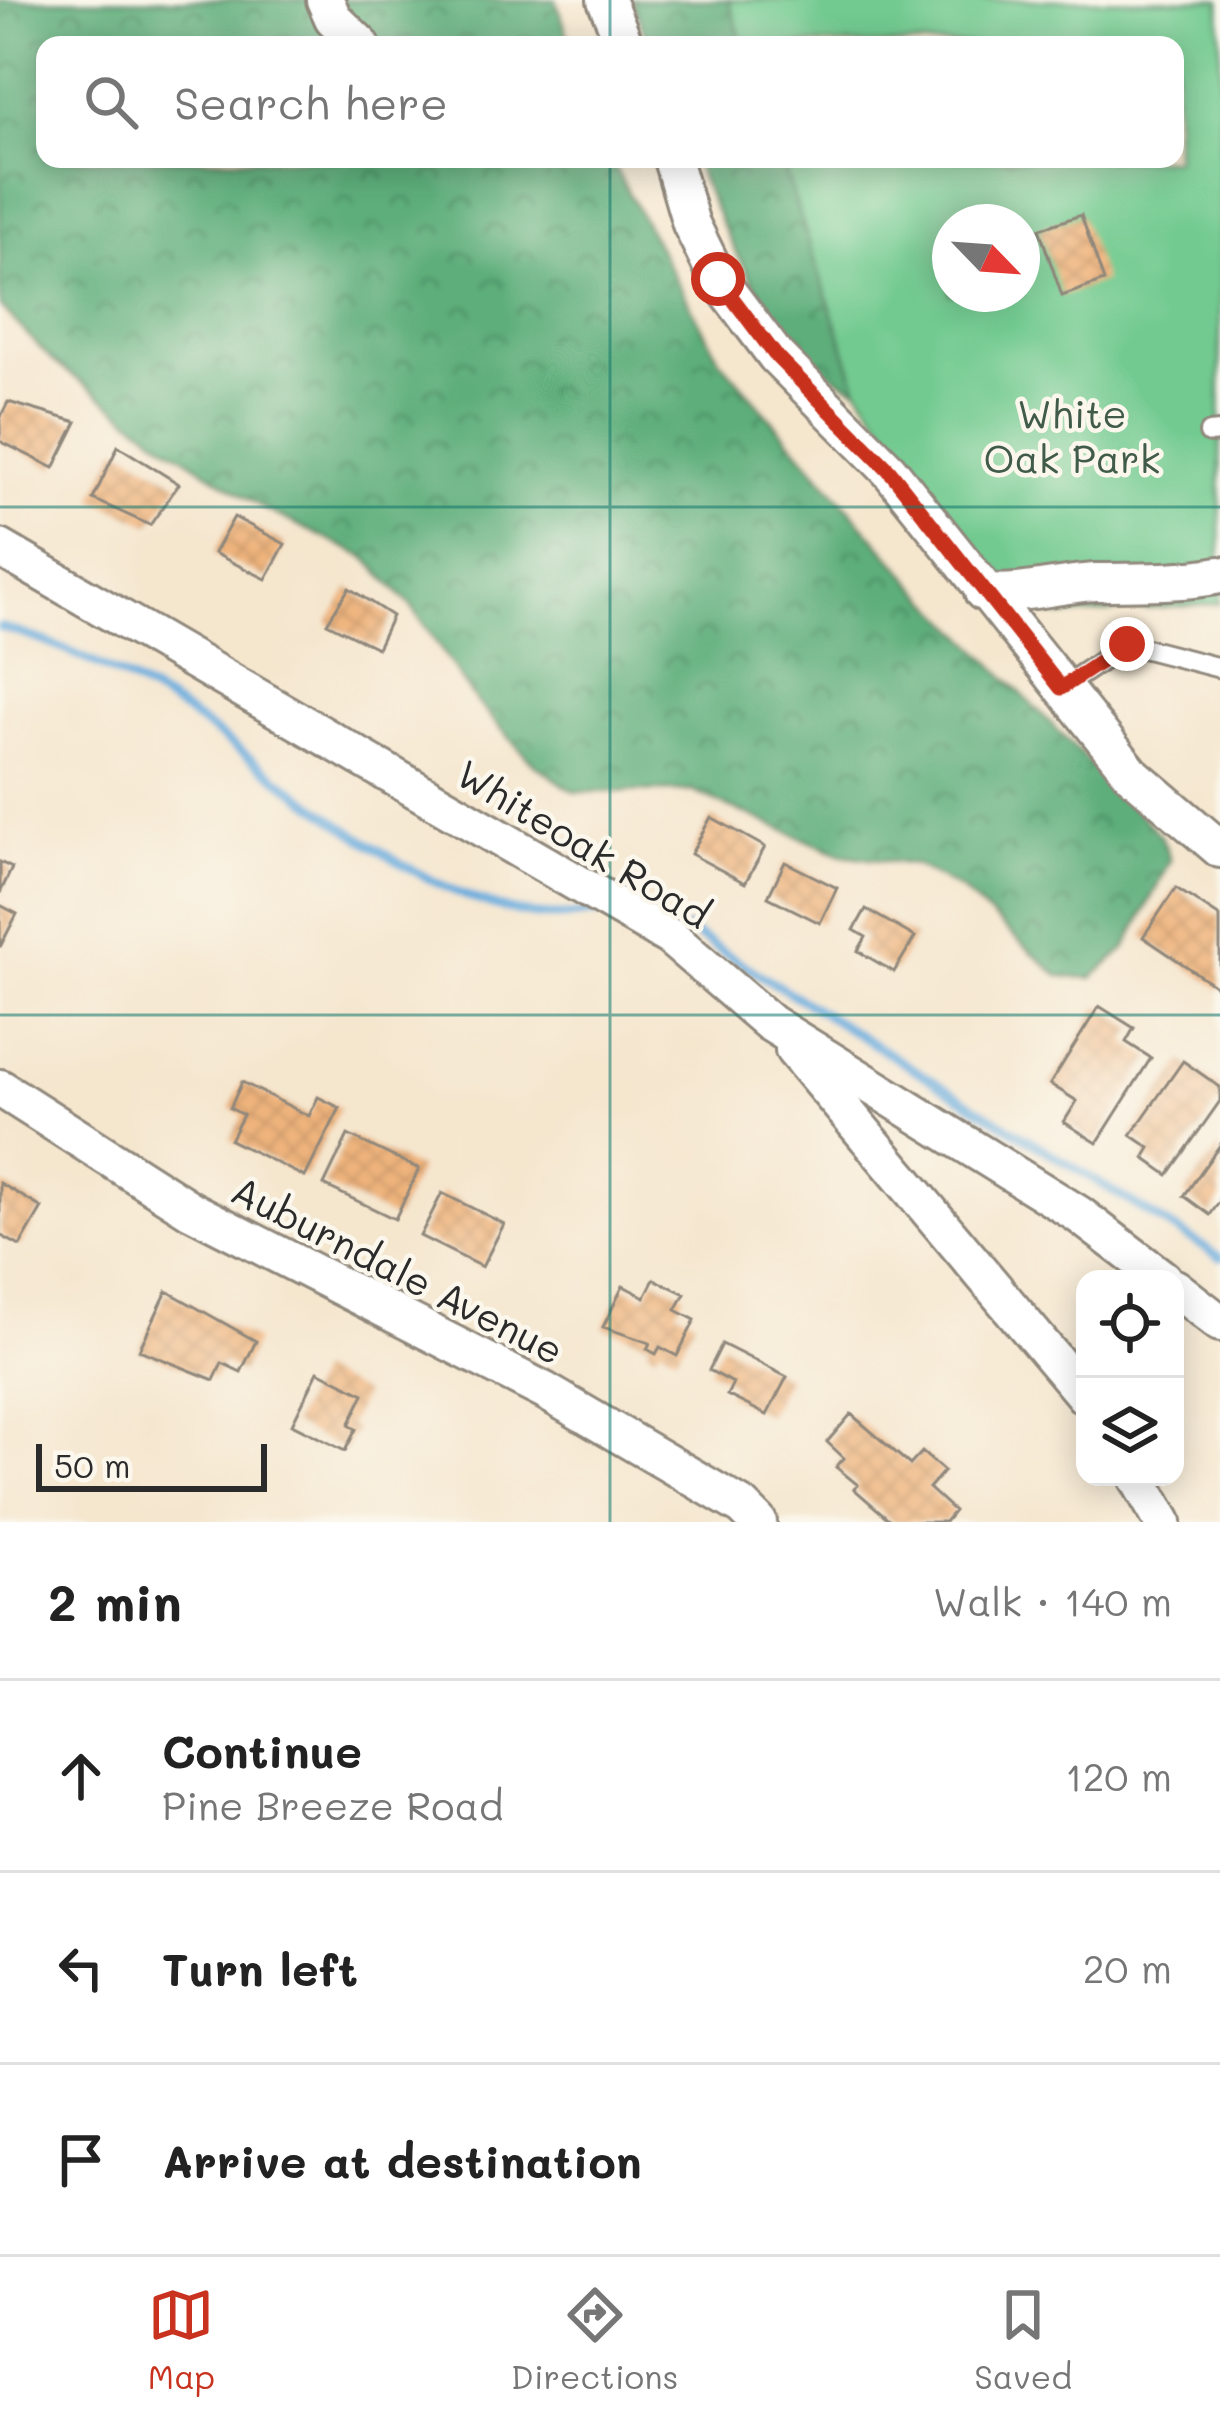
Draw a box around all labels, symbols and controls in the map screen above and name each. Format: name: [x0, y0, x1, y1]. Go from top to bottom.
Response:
search box: [36, 36, 1184, 168]
icon: search: [78, 69, 144, 135]
text: Search here: [174, 73, 448, 131]
north arrow: [932, 204, 1040, 312]
route start: [691, 252, 745, 306]
park label: White Oak Park: [984, 387, 1160, 483]
route end: [1100, 617, 1154, 671]
street label: Whiteoak Road: [448, 747, 720, 939]
street label: Auburndale Avenue: [223, 1163, 573, 1375]
map controls: [1076, 1270, 1184, 1486]
button: locate: [1076, 1270, 1184, 1378]
button: layers: [1076, 1378, 1184, 1486]
scale bar: [36, 1438, 267, 1491]
text: 50 m: [54, 1443, 130, 1486]
text: 2 min: [48, 1567, 182, 1634]
text: Walk · 140 m: [933, 1575, 1172, 1626]
text: Continue: [162, 1721, 362, 1779]
icon: ahead: [48, 1743, 114, 1809]
text: 120 m: [1065, 1750, 1172, 1801]
text: Pine Breeze Road: [162, 1779, 504, 1830]
icon: left: [48, 1935, 114, 2001]
text: Turn left: [162, 1939, 358, 1997]
text: 20 m: [1083, 1942, 1172, 1993]
icon: arrive: [48, 2127, 114, 2193]
text: Arrive at destination: [162, 2131, 642, 2189]
tab: Map: [148, 2282, 215, 2397]
tab: Directions: [511, 2282, 678, 2397]
tab: Saved: [974, 2282, 1072, 2397]

